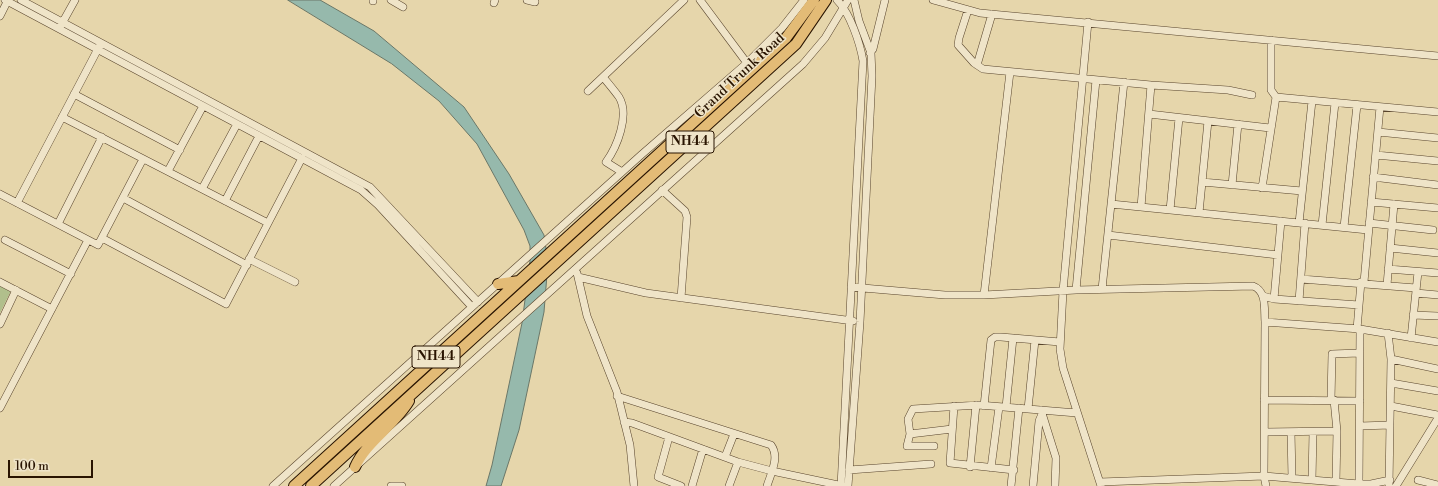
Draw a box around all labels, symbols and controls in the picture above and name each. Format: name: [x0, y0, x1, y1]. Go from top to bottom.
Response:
street label: Grand Trunk Road: [691, 30, 789, 122]
road number: NH44: [666, 131, 714, 153]
road number: NH44: [412, 346, 460, 368]
scale bar: [10, 452, 95, 478]
text: 100 m: [15, 459, 49, 474]

